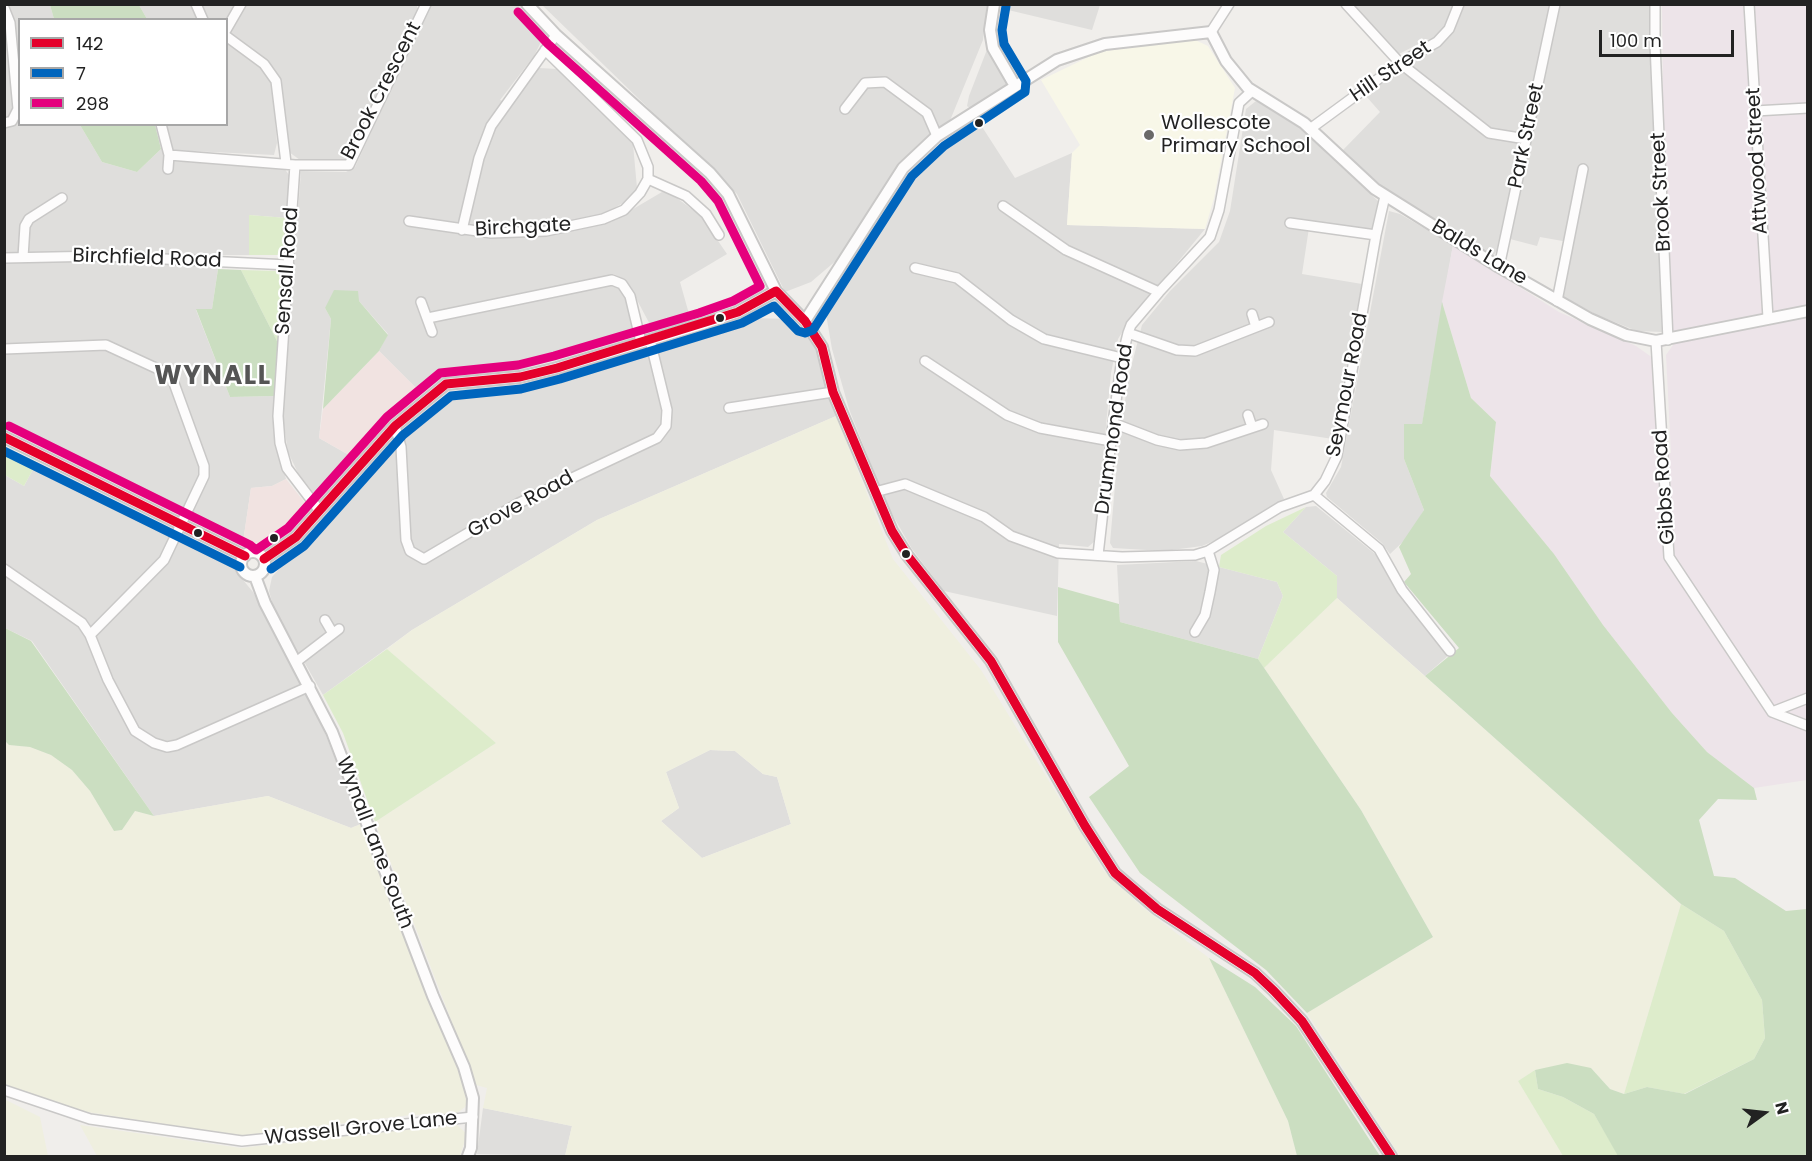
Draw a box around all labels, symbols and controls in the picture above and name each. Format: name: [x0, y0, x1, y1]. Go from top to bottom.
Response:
legend: [18, 18, 228, 126]
street label: Brook Crescent: [337, 18, 427, 164]
scale bar: [1602, 18, 1737, 56]
text: 100 m: [1610, 28, 1662, 53]
text: 142: [76, 31, 103, 56]
street label: Hill Street: [1346, 36, 1436, 108]
text: 7: [76, 61, 86, 86]
street label: Park Street: [1504, 81, 1550, 191]
street label: Attwood Street: [1742, 87, 1774, 235]
text: 298: [76, 91, 109, 116]
place label: Wollescote Primary School: [1161, 112, 1310, 159]
unlabelled marker: [973, 117, 985, 129]
marker: Wollescote Primary School: [1142, 128, 1156, 142]
street label: Brook Street: [1647, 132, 1677, 252]
street label: Sensall Road: [272, 206, 304, 336]
street label: Birchgate: [474, 213, 572, 243]
street label: Balds Lane: [1427, 215, 1531, 291]
street label: Birchfield Road: [72, 244, 222, 274]
street label: Seymour Road: [1322, 311, 1374, 459]
unlabelled marker: [714, 312, 726, 324]
street label: Drummond Road: [1091, 342, 1139, 516]
district label: WYNALL: [154, 361, 272, 393]
street label: Gibbs Road: [1649, 429, 1681, 545]
street label: Grove Road: [464, 466, 578, 544]
unlabelled marker: [192, 527, 204, 539]
unlabelled marker: [268, 532, 280, 544]
unlabelled marker: [900, 548, 912, 560]
street label: Wynall Lane South: [330, 754, 418, 932]
north arrow: [1734, 1083, 1794, 1143]
text: N: [1769, 1099, 1795, 1117]
street label: Wassell Grove Lane: [263, 1107, 459, 1151]

